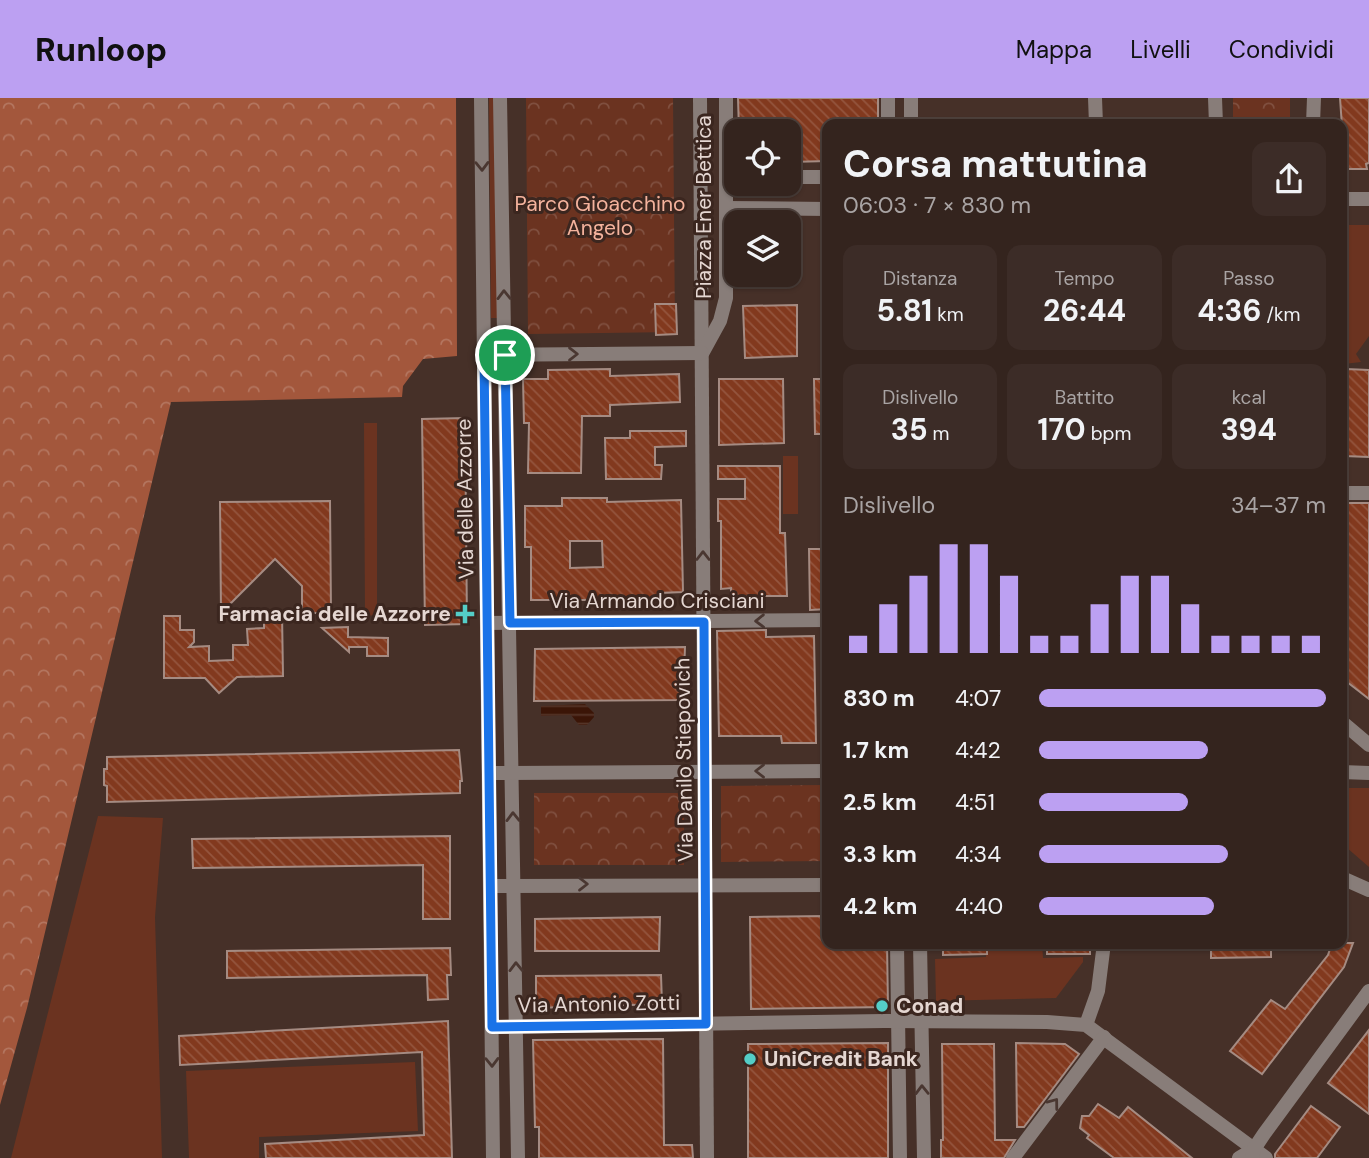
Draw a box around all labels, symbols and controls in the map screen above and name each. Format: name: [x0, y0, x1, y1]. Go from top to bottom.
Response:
text: Runloop: [35, 28, 167, 71]
text: Mappa: [1016, 34, 1092, 65]
text: Livelli: [1130, 34, 1191, 65]
text: Condividi: [1229, 34, 1334, 65]
street label: Piazza Ener Bettica: [690, 115, 718, 299]
map controls: [724, 119, 801, 287]
button: locate: [724, 119, 801, 196]
text: Corsa mattutina: [843, 139, 1148, 189]
button: share: [1252, 142, 1326, 216]
one-way arrow: [474, 161, 490, 172]
park label: Parco Gioacchino Angelo: [514, 190, 686, 242]
text: 06:03 · 7 × 830 m: [843, 190, 1031, 220]
button: layers: [724, 210, 801, 287]
text: Distanza: [883, 266, 957, 291]
text: Tempo: [1055, 266, 1114, 291]
text: Passo: [1223, 266, 1274, 291]
one-way arrow: [496, 289, 512, 300]
text: 5.81: [877, 291, 932, 330]
text: 26:44: [1043, 291, 1126, 330]
text: 4:36: [1197, 291, 1261, 330]
text: km: [932, 302, 964, 327]
text: /km: [1261, 302, 1300, 327]
pin: [475, 325, 535, 385]
icon: arrive: [486, 336, 524, 374]
one-way arrow: [568, 346, 579, 362]
text: Dislivello: [882, 385, 958, 410]
text: Battito: [1055, 385, 1114, 410]
text: kcal: [1232, 385, 1266, 410]
text: 35: [891, 410, 928, 449]
text: 170: [1038, 410, 1086, 449]
text: 394: [1221, 410, 1277, 449]
street label: Via delle Azzorre: [450, 418, 480, 580]
text: m: [928, 421, 950, 446]
text: bpm: [1086, 421, 1131, 446]
text: Dislivello: [843, 490, 935, 520]
text: 34–37 m: [1231, 490, 1326, 520]
one-way arrow: [695, 550, 711, 561]
street label: Via Armando Crisciani: [549, 587, 765, 615]
place label: Farmacia delle Azzorre: [218, 600, 451, 628]
marker: Farmacia delle Azzorre: [457, 606, 473, 622]
one-way arrow: [754, 613, 764, 629]
street label: Via Danilo Stiepovich: [668, 658, 700, 862]
text: 830 m: [843, 683, 915, 713]
text: 4:07: [955, 683, 1001, 713]
text: 1.7 km: [843, 735, 909, 765]
text: 4:42: [955, 735, 1001, 765]
one-way arrow: [754, 763, 764, 779]
text: 2.5 km: [843, 787, 917, 817]
text: 4:51: [955, 787, 995, 817]
one-way arrow: [506, 811, 521, 822]
text: 3.3 km: [843, 839, 917, 869]
text: 4:34: [955, 839, 1001, 869]
one-way arrow: [577, 877, 588, 892]
text: 4.2 km: [843, 891, 917, 921]
text: 4:40: [955, 891, 1003, 921]
one-way arrow: [508, 962, 524, 972]
street label: Via Antonio Zotti: [518, 989, 680, 1019]
place label: Conad: [896, 992, 963, 1020]
marker: Conad: [874, 998, 890, 1014]
place label: UniCredit Bank: [764, 1045, 918, 1073]
marker: UniCredit Bank: [742, 1051, 758, 1067]
one-way arrow: [484, 1057, 500, 1068]
one-way arrow: [915, 1084, 930, 1095]
one-way arrow: [1046, 1098, 1058, 1111]

